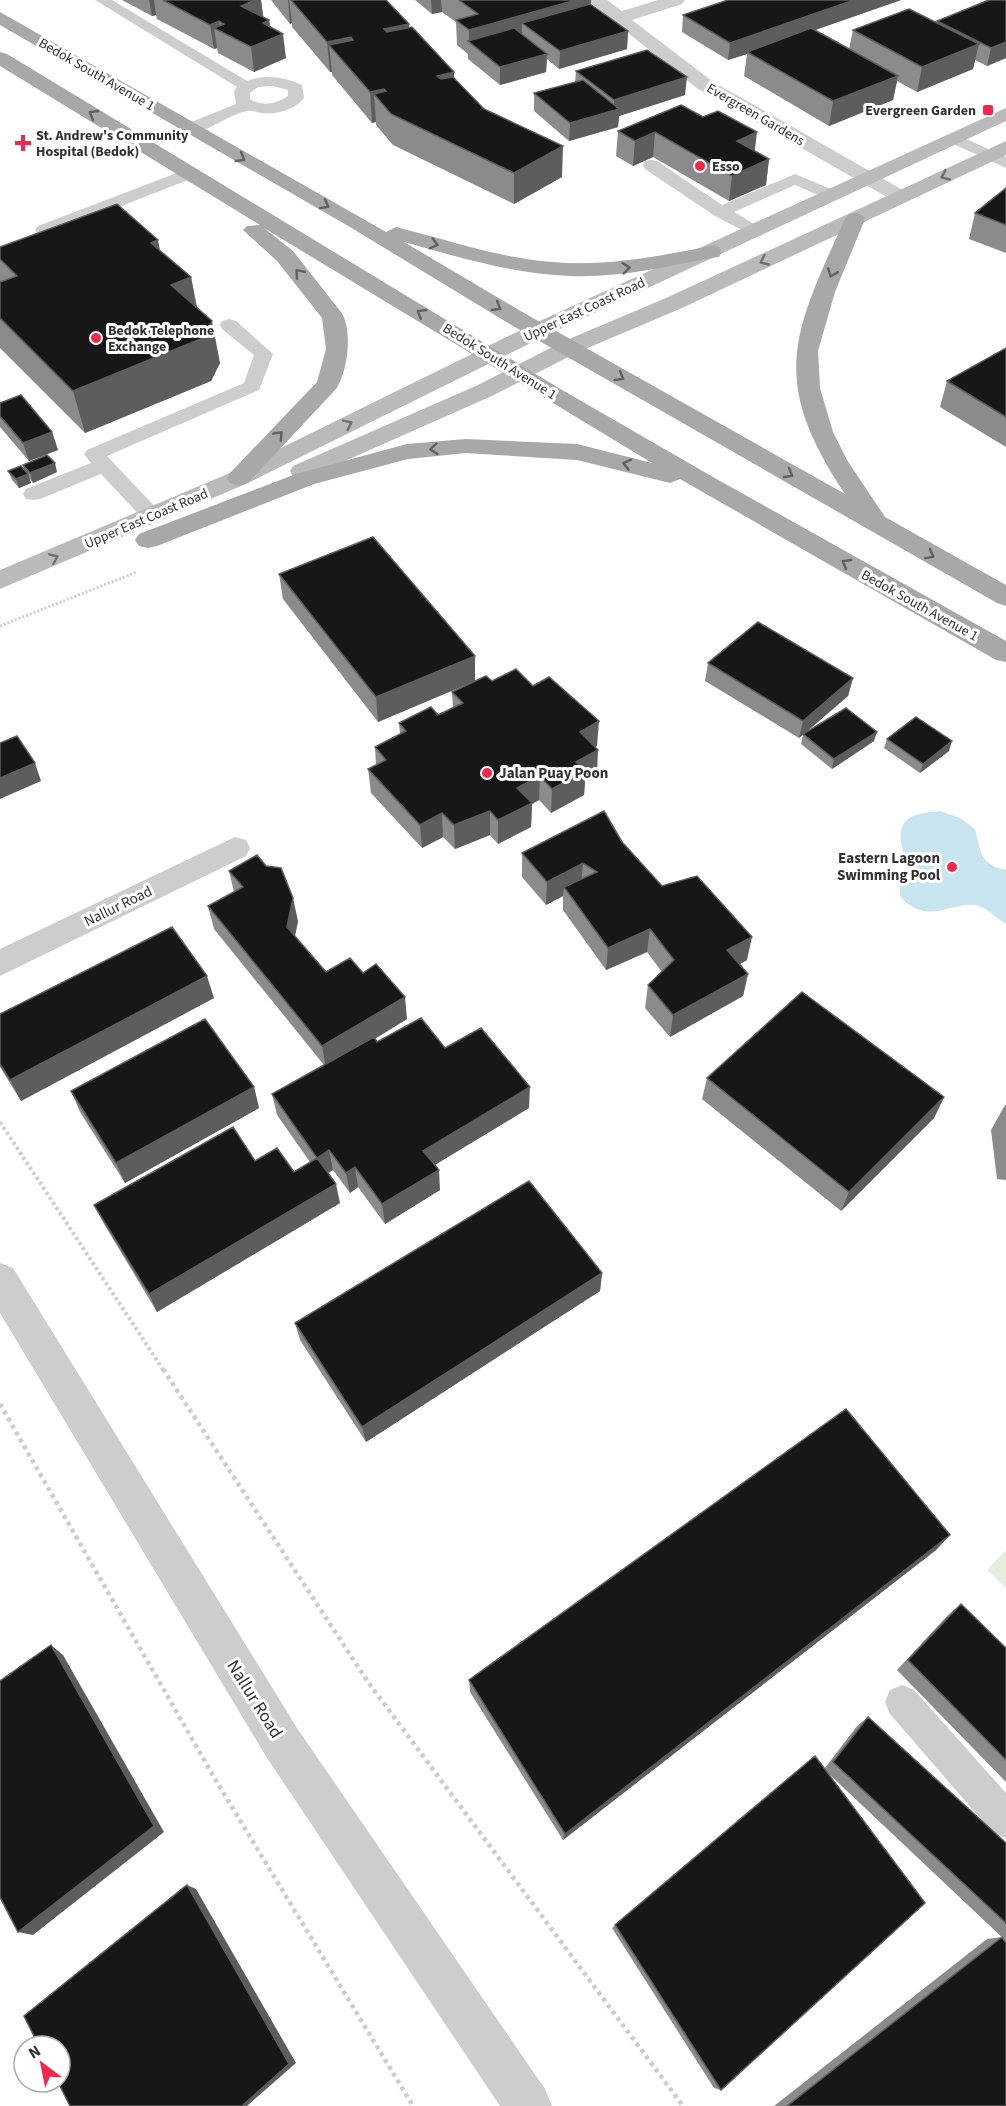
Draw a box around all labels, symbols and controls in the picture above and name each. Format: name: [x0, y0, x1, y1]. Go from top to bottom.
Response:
street label: Bedok South Avenue 1: [35, 33, 158, 116]
street label: Evergreen Gardens: [703, 79, 808, 151]
place label: Evergreen Garden: [865, 101, 976, 121]
marker: Evergreen Garden: [981, 103, 995, 117]
one-way arrow: [89, 109, 99, 121]
place label: St. Andrew's Community Hospital (Bedok): [36, 126, 189, 162]
marker: St. Andrew's Community Hospital (Bedok): [14, 134, 32, 152]
one-way arrow: [235, 150, 245, 162]
place label: Esso: [712, 157, 740, 177]
marker: Esso: [693, 159, 707, 173]
one-way arrow: [941, 169, 952, 181]
one-way arrow: [318, 198, 329, 209]
one-way arrow: [428, 236, 438, 249]
one-way arrow: [760, 254, 771, 266]
one-way arrow: [621, 262, 630, 275]
one-way arrow: [827, 267, 840, 277]
one-way arrow: [295, 269, 306, 280]
street label: Upper East Coast Road: [520, 273, 649, 347]
one-way arrow: [491, 299, 501, 311]
one-way arrow: [417, 308, 427, 320]
street label: Bedok South Avenue 1: [439, 319, 560, 405]
place label: Bedok Telephone Exchange: [108, 321, 214, 357]
marker: Bedok Telephone Exchange: [89, 331, 103, 345]
one-way arrow: [614, 369, 624, 381]
one-way arrow: [342, 419, 353, 431]
one-way arrow: [272, 432, 283, 443]
one-way arrow: [429, 442, 438, 455]
one-way arrow: [622, 459, 632, 472]
one-way arrow: [783, 467, 793, 479]
street label: Upper East Coast Road: [82, 484, 211, 554]
one-way arrow: [924, 548, 934, 559]
one-way arrow: [48, 553, 59, 565]
one-way arrow: [842, 559, 853, 571]
street label: Bedok South Avenue 1: [857, 565, 982, 646]
place label: Jalan Puay Poon: [499, 763, 608, 784]
marker: Jalan Puay Poon: [480, 766, 494, 780]
place label: Eastern Lagoon Swimming Pool: [837, 848, 941, 886]
marker: Eastern Lagoon Swimming Pool: [945, 860, 959, 874]
street label: Nallur Road: [81, 881, 156, 932]
street label: Nallur Road: [221, 1655, 289, 1743]
north arrow: [12, 2034, 72, 2094]
text: N: [24, 2040, 45, 2064]

